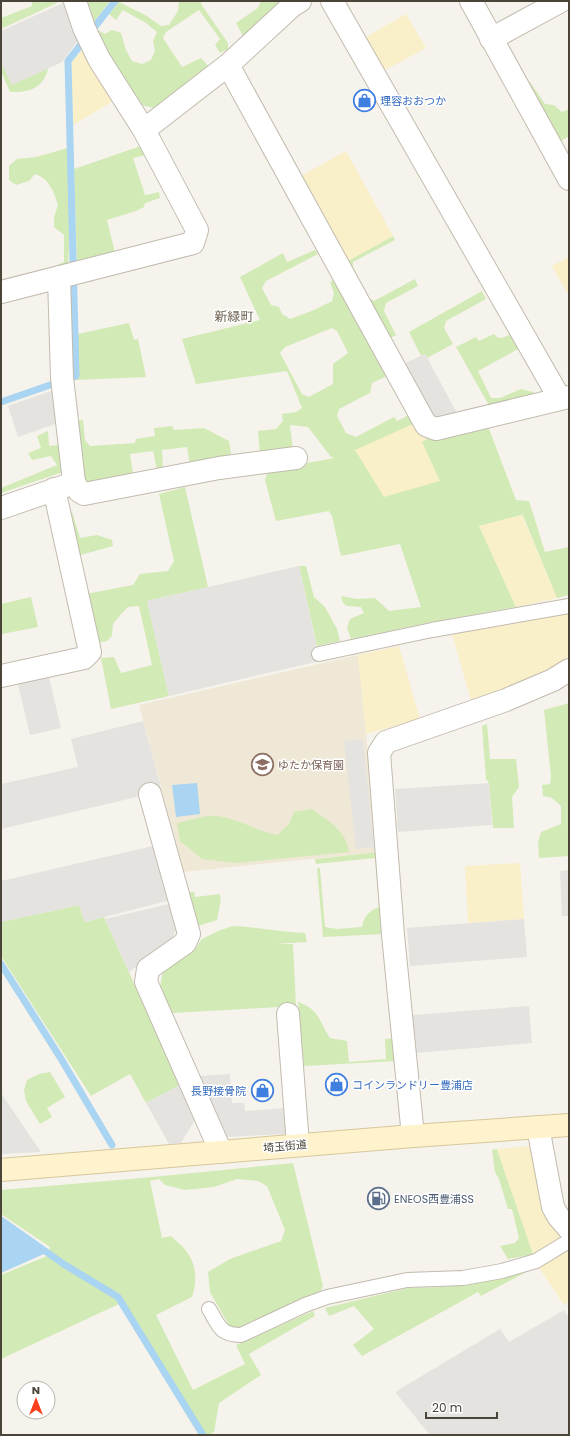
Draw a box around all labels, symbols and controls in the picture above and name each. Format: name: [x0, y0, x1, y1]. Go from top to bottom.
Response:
shop icon: 理容おおつか: [352, 88, 378, 114]
place label: 理容おおつか: [380, 93, 446, 109]
district label: 新緑町: [214, 307, 254, 326]
school or university icon: ゆたか保育園: [249, 752, 275, 778]
place label: ゆたか保育園: [278, 757, 344, 773]
shop icon: コインランドリー豊浦店: [324, 1072, 350, 1098]
place label: コインランドリー豊浦店: [352, 1077, 473, 1093]
shop icon: 長野接骨院: [249, 1078, 275, 1104]
place label: 長野接骨院: [191, 1083, 246, 1099]
street label: 埼玉街道: [262, 1136, 308, 1156]
fuel station icon: ENEOS西豊浦SS: [365, 1186, 391, 1212]
place label: ENEOS西豊浦SS: [394, 1191, 474, 1207]
north arrow: [16, 1380, 56, 1420]
text: N: [32, 1382, 40, 1398]
scale bar: [426, 1394, 497, 1420]
text: 20 m: [432, 1399, 462, 1416]

